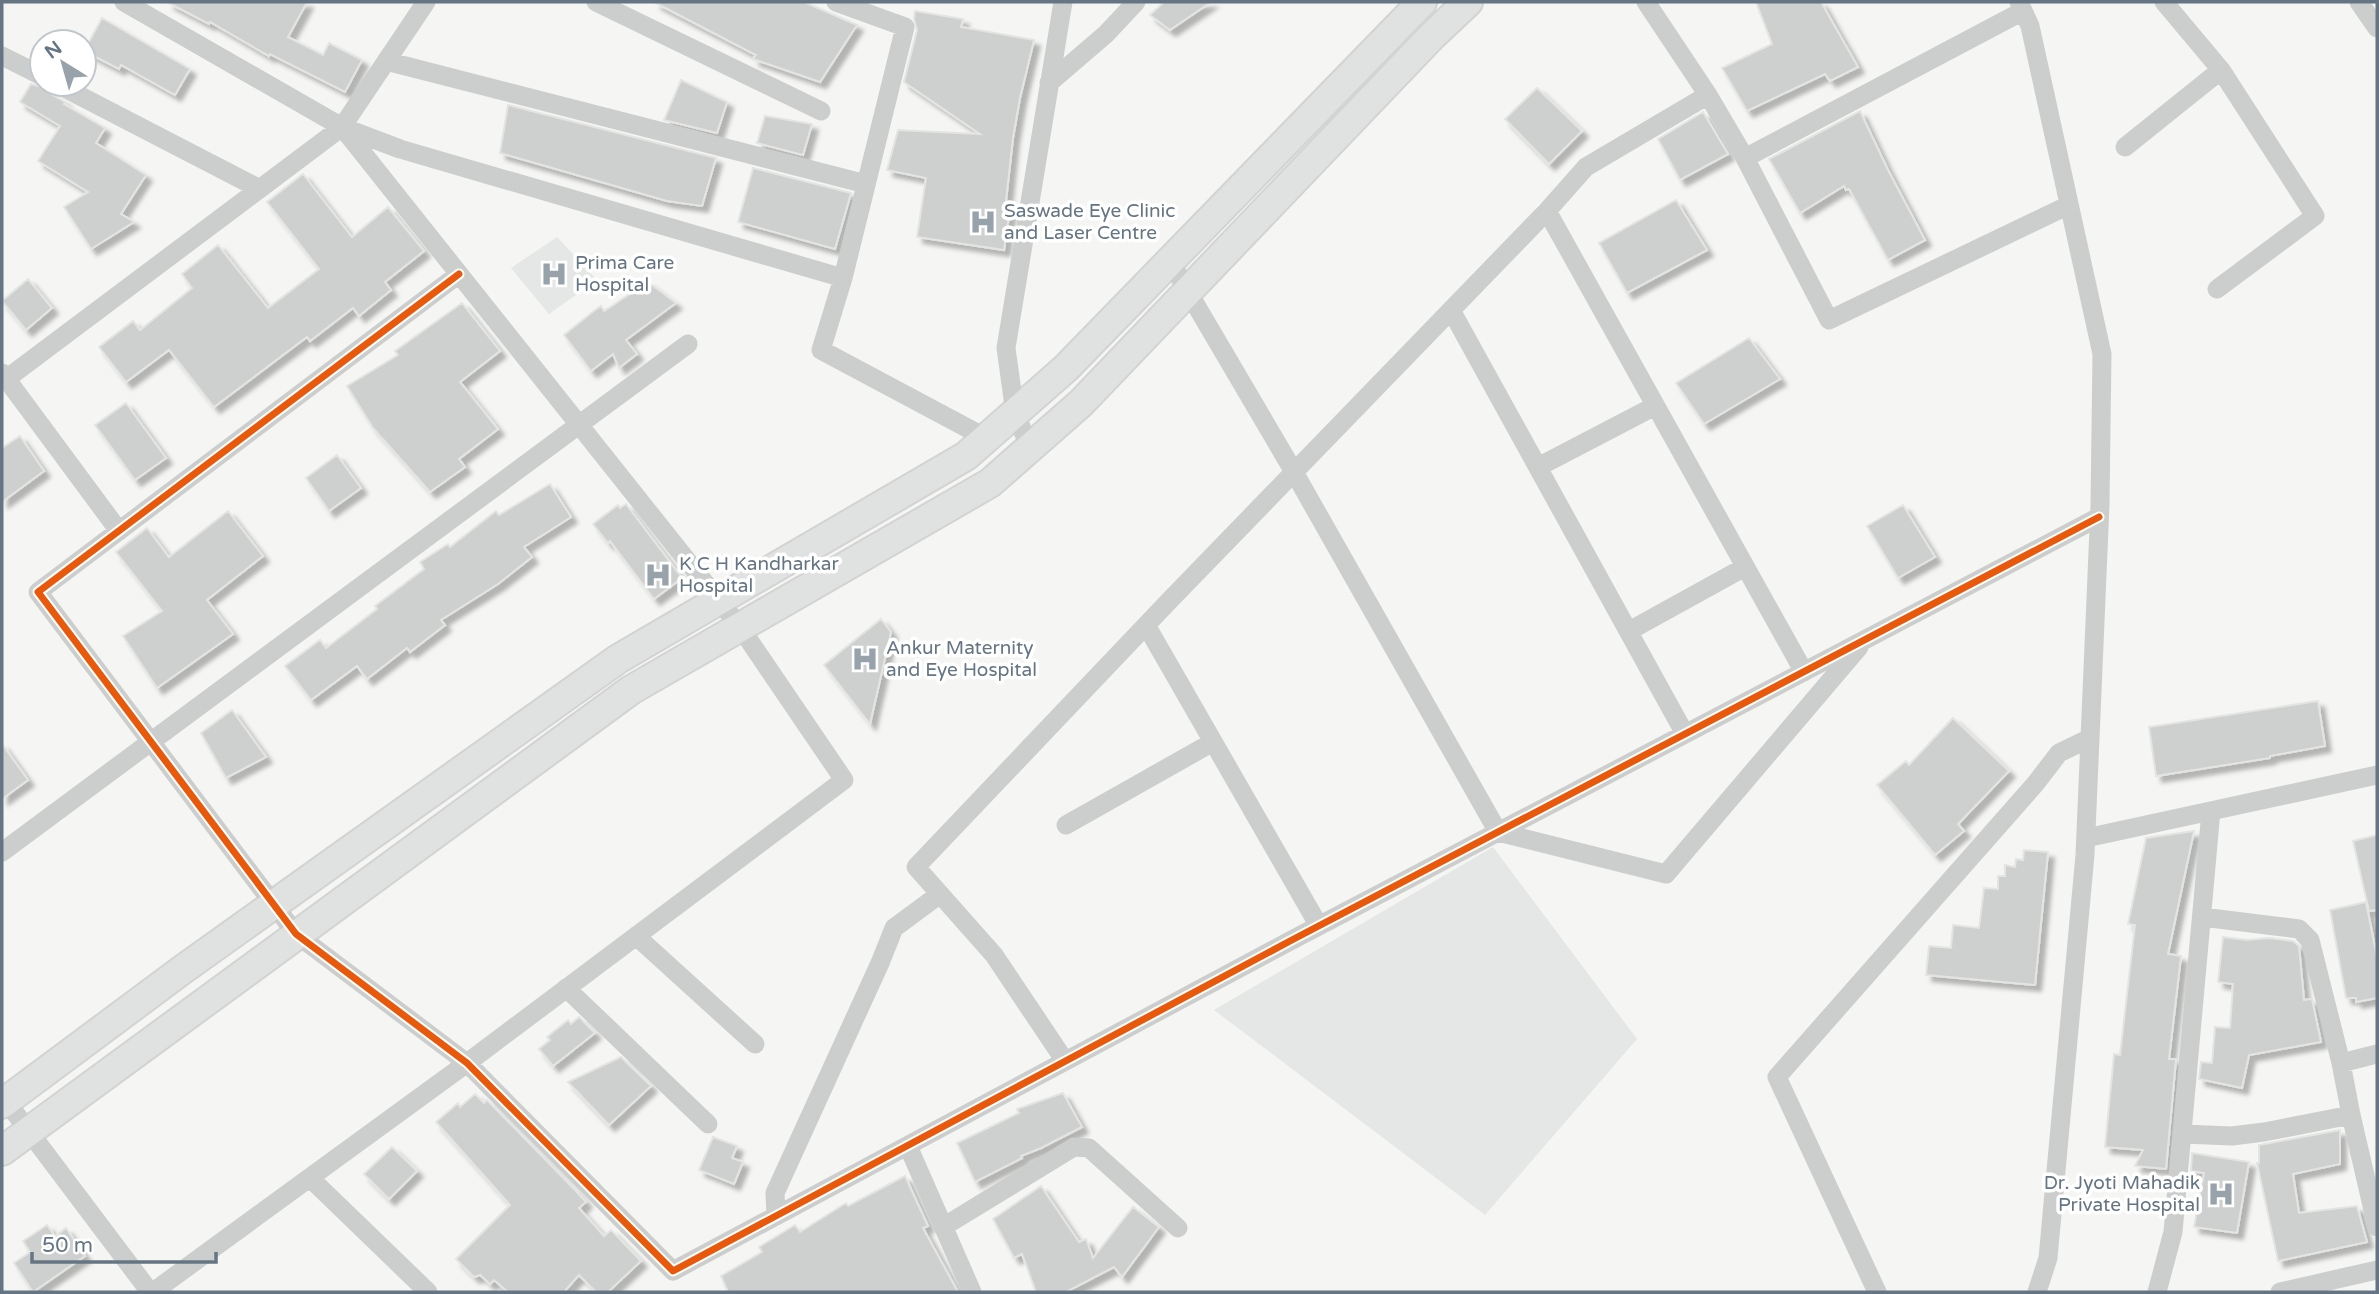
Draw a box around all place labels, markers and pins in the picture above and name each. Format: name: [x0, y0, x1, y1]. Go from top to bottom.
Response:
place label: Saswade Eye Clinic and Laser Centre: [1004, 200, 1175, 244]
hospital icon: Saswade Eye Clinic and Laser Centre: [968, 207, 998, 237]
place label: Prima Care Hospital: [575, 252, 674, 296]
hospital icon: Prima Care Hospital: [539, 259, 569, 289]
place label: K C H Kandharkar Hospital: [679, 553, 839, 597]
hospital icon: K C H Kandharkar Hospital: [643, 560, 673, 590]
place label: Ankur Maternity and Eye Hospital: [886, 637, 1037, 681]
hospital icon: Ankur Maternity and Eye Hospital: [850, 644, 880, 674]
place label: Dr. Jyoti Mahadik Private Hospital: [2044, 1172, 2200, 1216]
hospital icon: Dr. Jyoti Mahadik Private Hospital: [2206, 1179, 2236, 1209]

